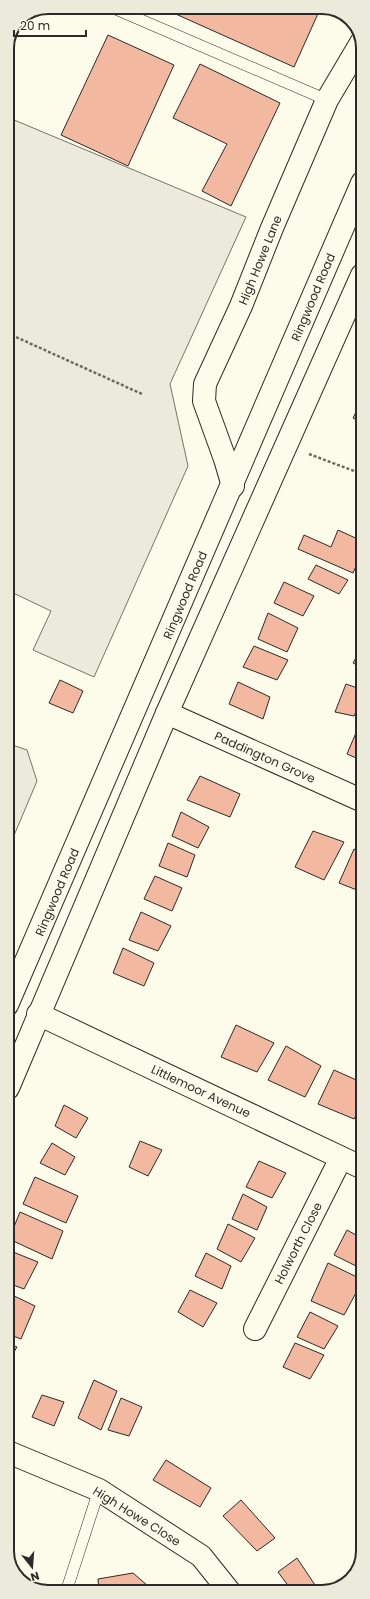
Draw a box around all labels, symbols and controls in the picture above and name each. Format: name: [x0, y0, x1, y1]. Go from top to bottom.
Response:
scale bar: [14, 12, 86, 38]
text: 20 m: [20, 17, 50, 34]
street label: High Howe Lane: [234, 213, 286, 307]
street label: Ringwood Road: [287, 251, 339, 343]
street label: Ringwood Road: [159, 549, 211, 641]
street label: Paddington Grove: [212, 727, 318, 787]
street label: Ringwood Road: [31, 846, 83, 938]
street label: Littlemoor Avenue: [149, 1061, 253, 1121]
street label: Holworth Close: [270, 1199, 326, 1287]
street label: High Howe Close: [90, 1482, 184, 1550]
north arrow: [12, 1547, 52, 1587]
text: N: [29, 1568, 41, 1585]

